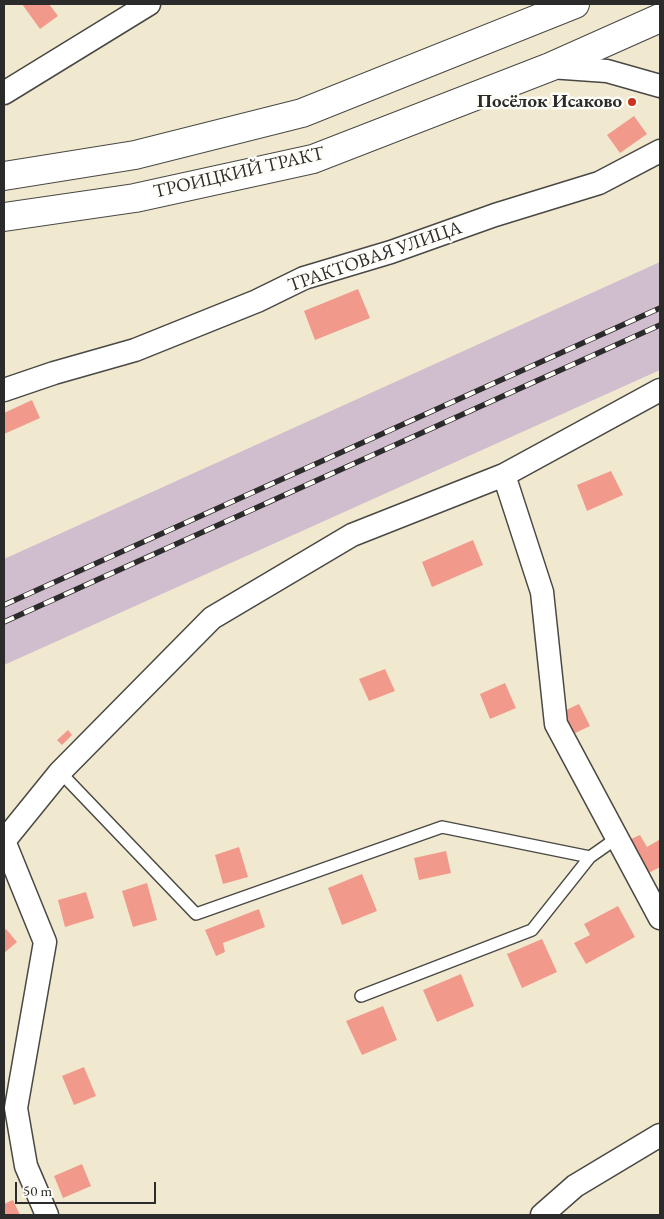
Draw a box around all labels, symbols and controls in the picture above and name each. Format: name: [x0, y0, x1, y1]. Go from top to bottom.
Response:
place label: Посёлок Исаково: [477, 91, 622, 113]
marker: Посёлок Исаково: [626, 96, 638, 108]
street label: ТРОИЦКИЙ ТРАКТ: [151, 142, 327, 204]
street label: ТРАКТОВАЯ УЛИЦА: [285, 217, 465, 297]
scale bar: [18, 1172, 159, 1204]
text: 50 m: [23, 1181, 52, 1200]

